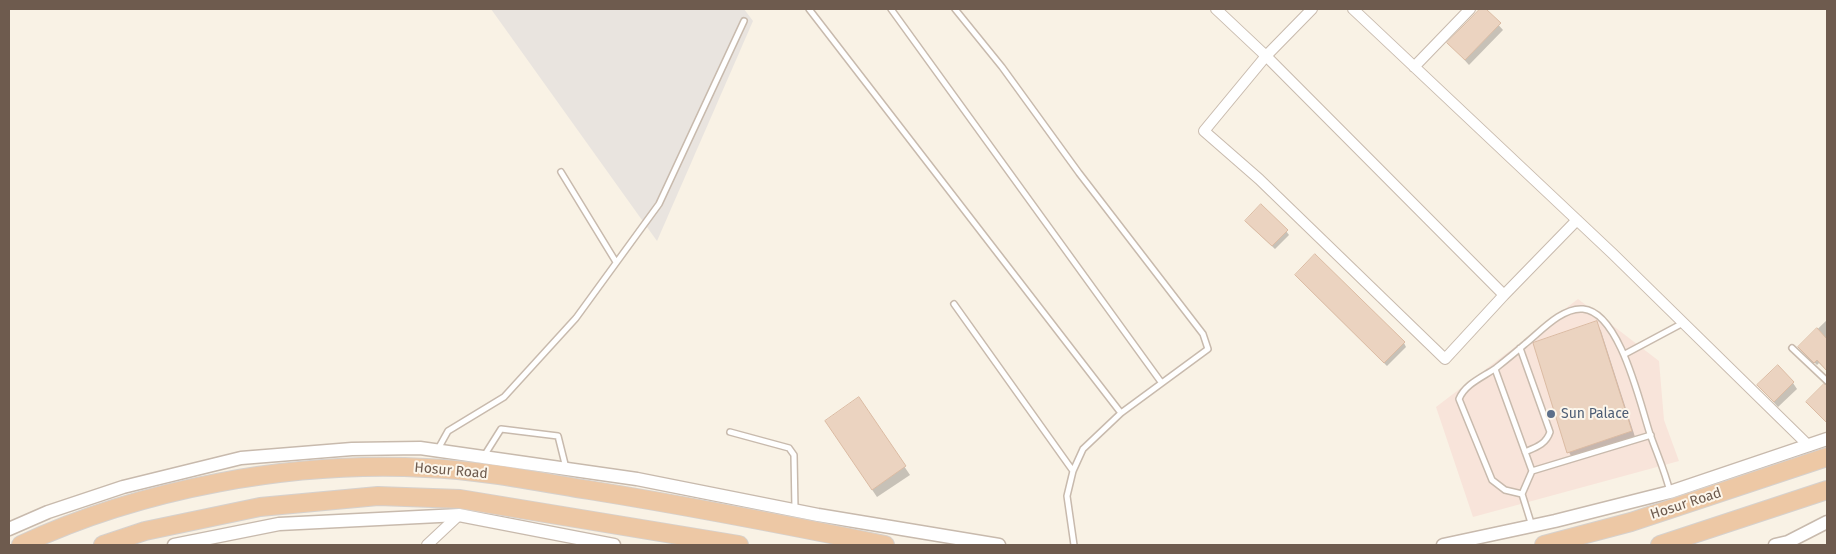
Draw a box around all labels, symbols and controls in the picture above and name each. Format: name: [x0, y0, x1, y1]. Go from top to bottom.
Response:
place label: Sun Palace: [1561, 406, 1629, 422]
marker: Sun Palace: [1545, 408, 1557, 420]
street label: Hosur Road: [414, 459, 488, 483]
street label: Hosur Road: [1648, 485, 1724, 523]

